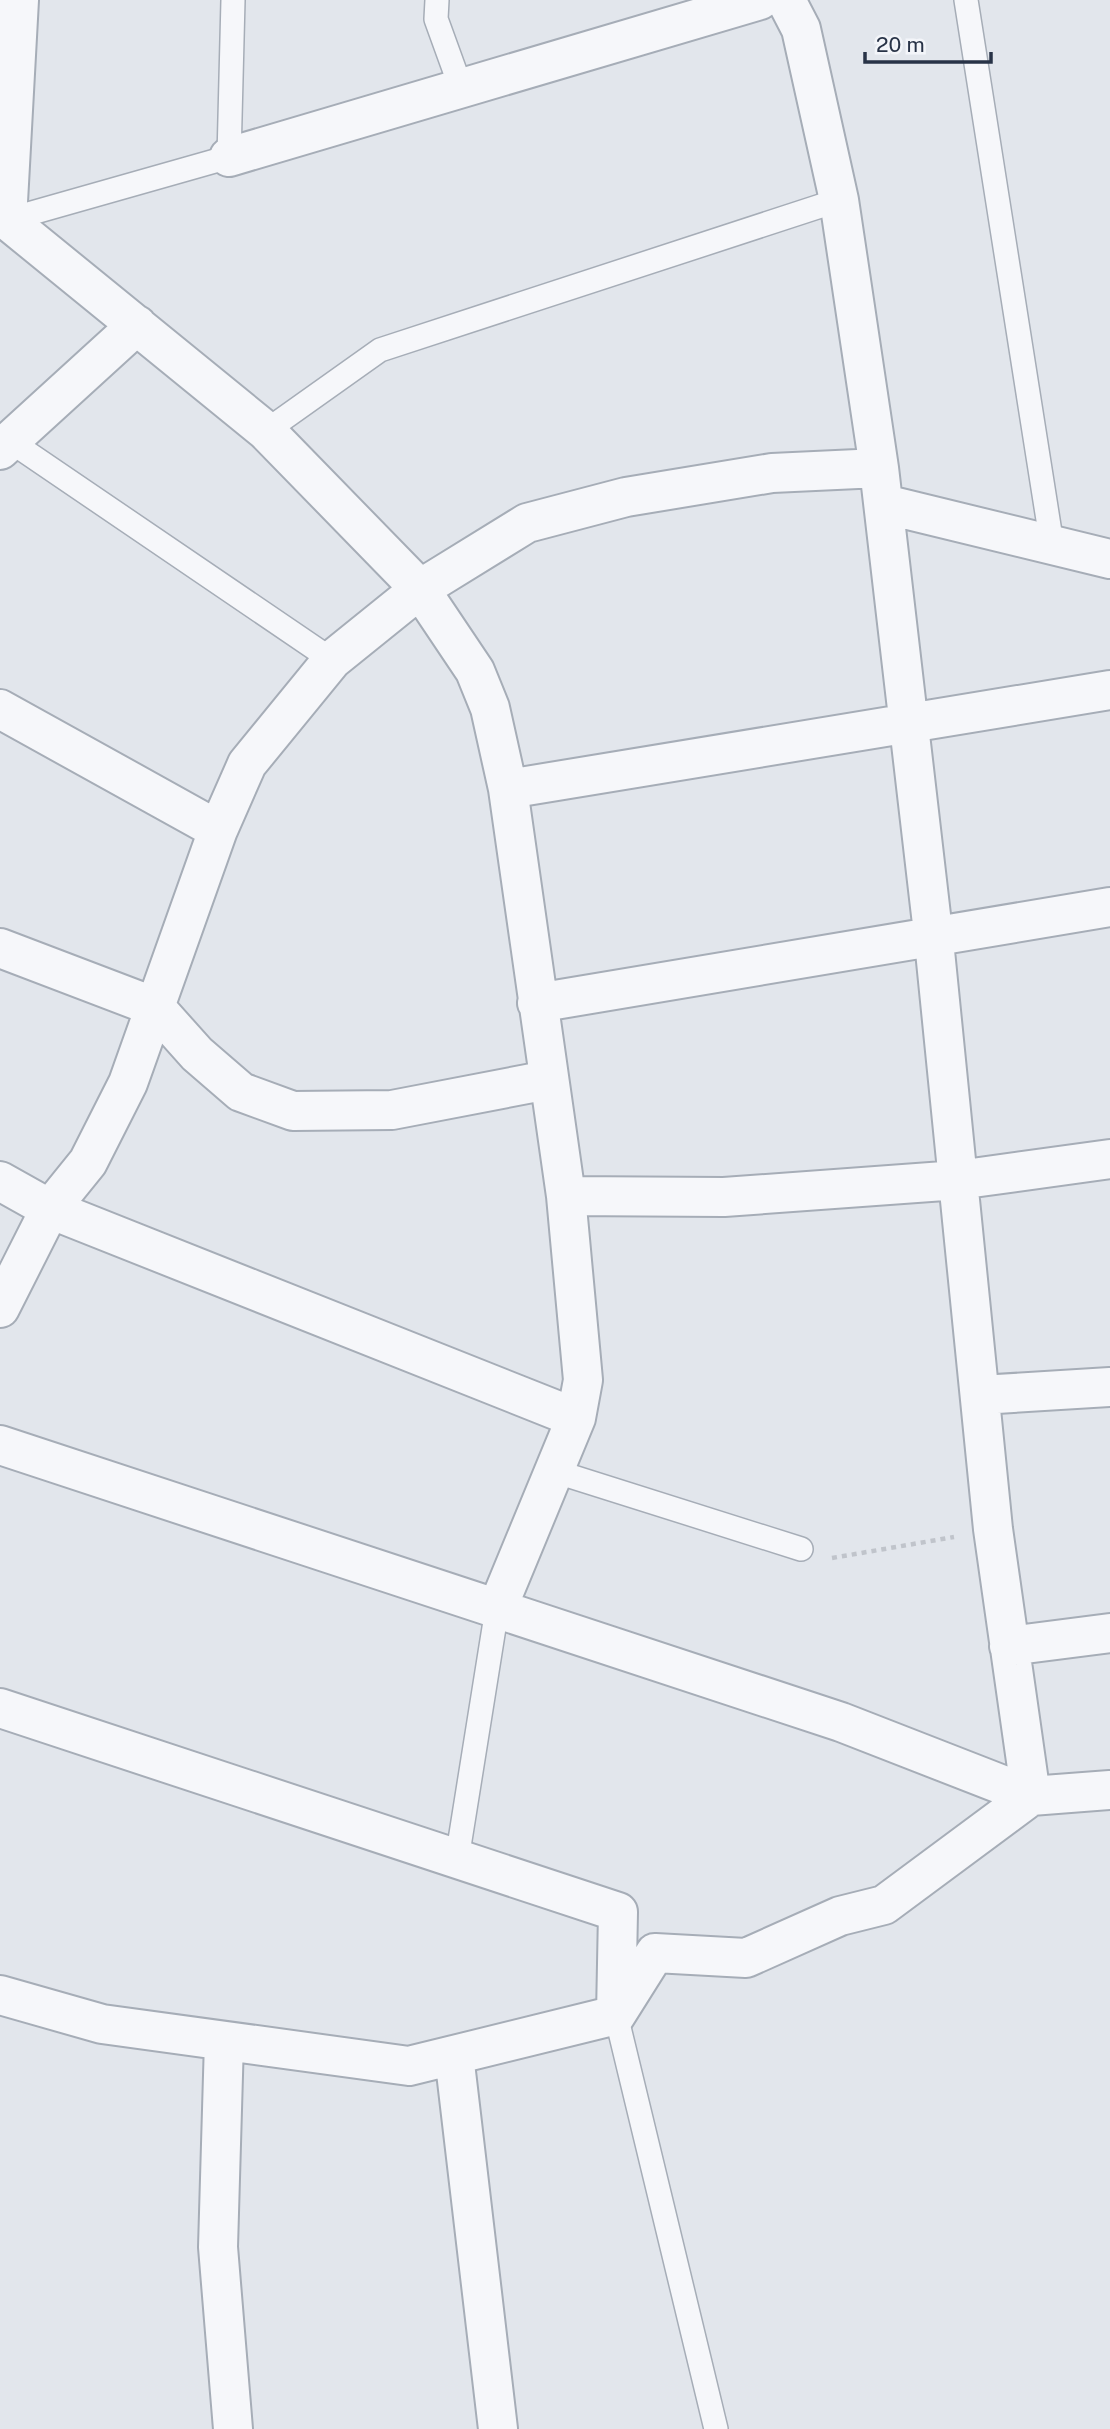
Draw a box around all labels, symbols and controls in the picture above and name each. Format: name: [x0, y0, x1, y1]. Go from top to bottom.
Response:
scale bar: [865, 21, 991, 65]
text: 20 m: [876, 32, 925, 57]

